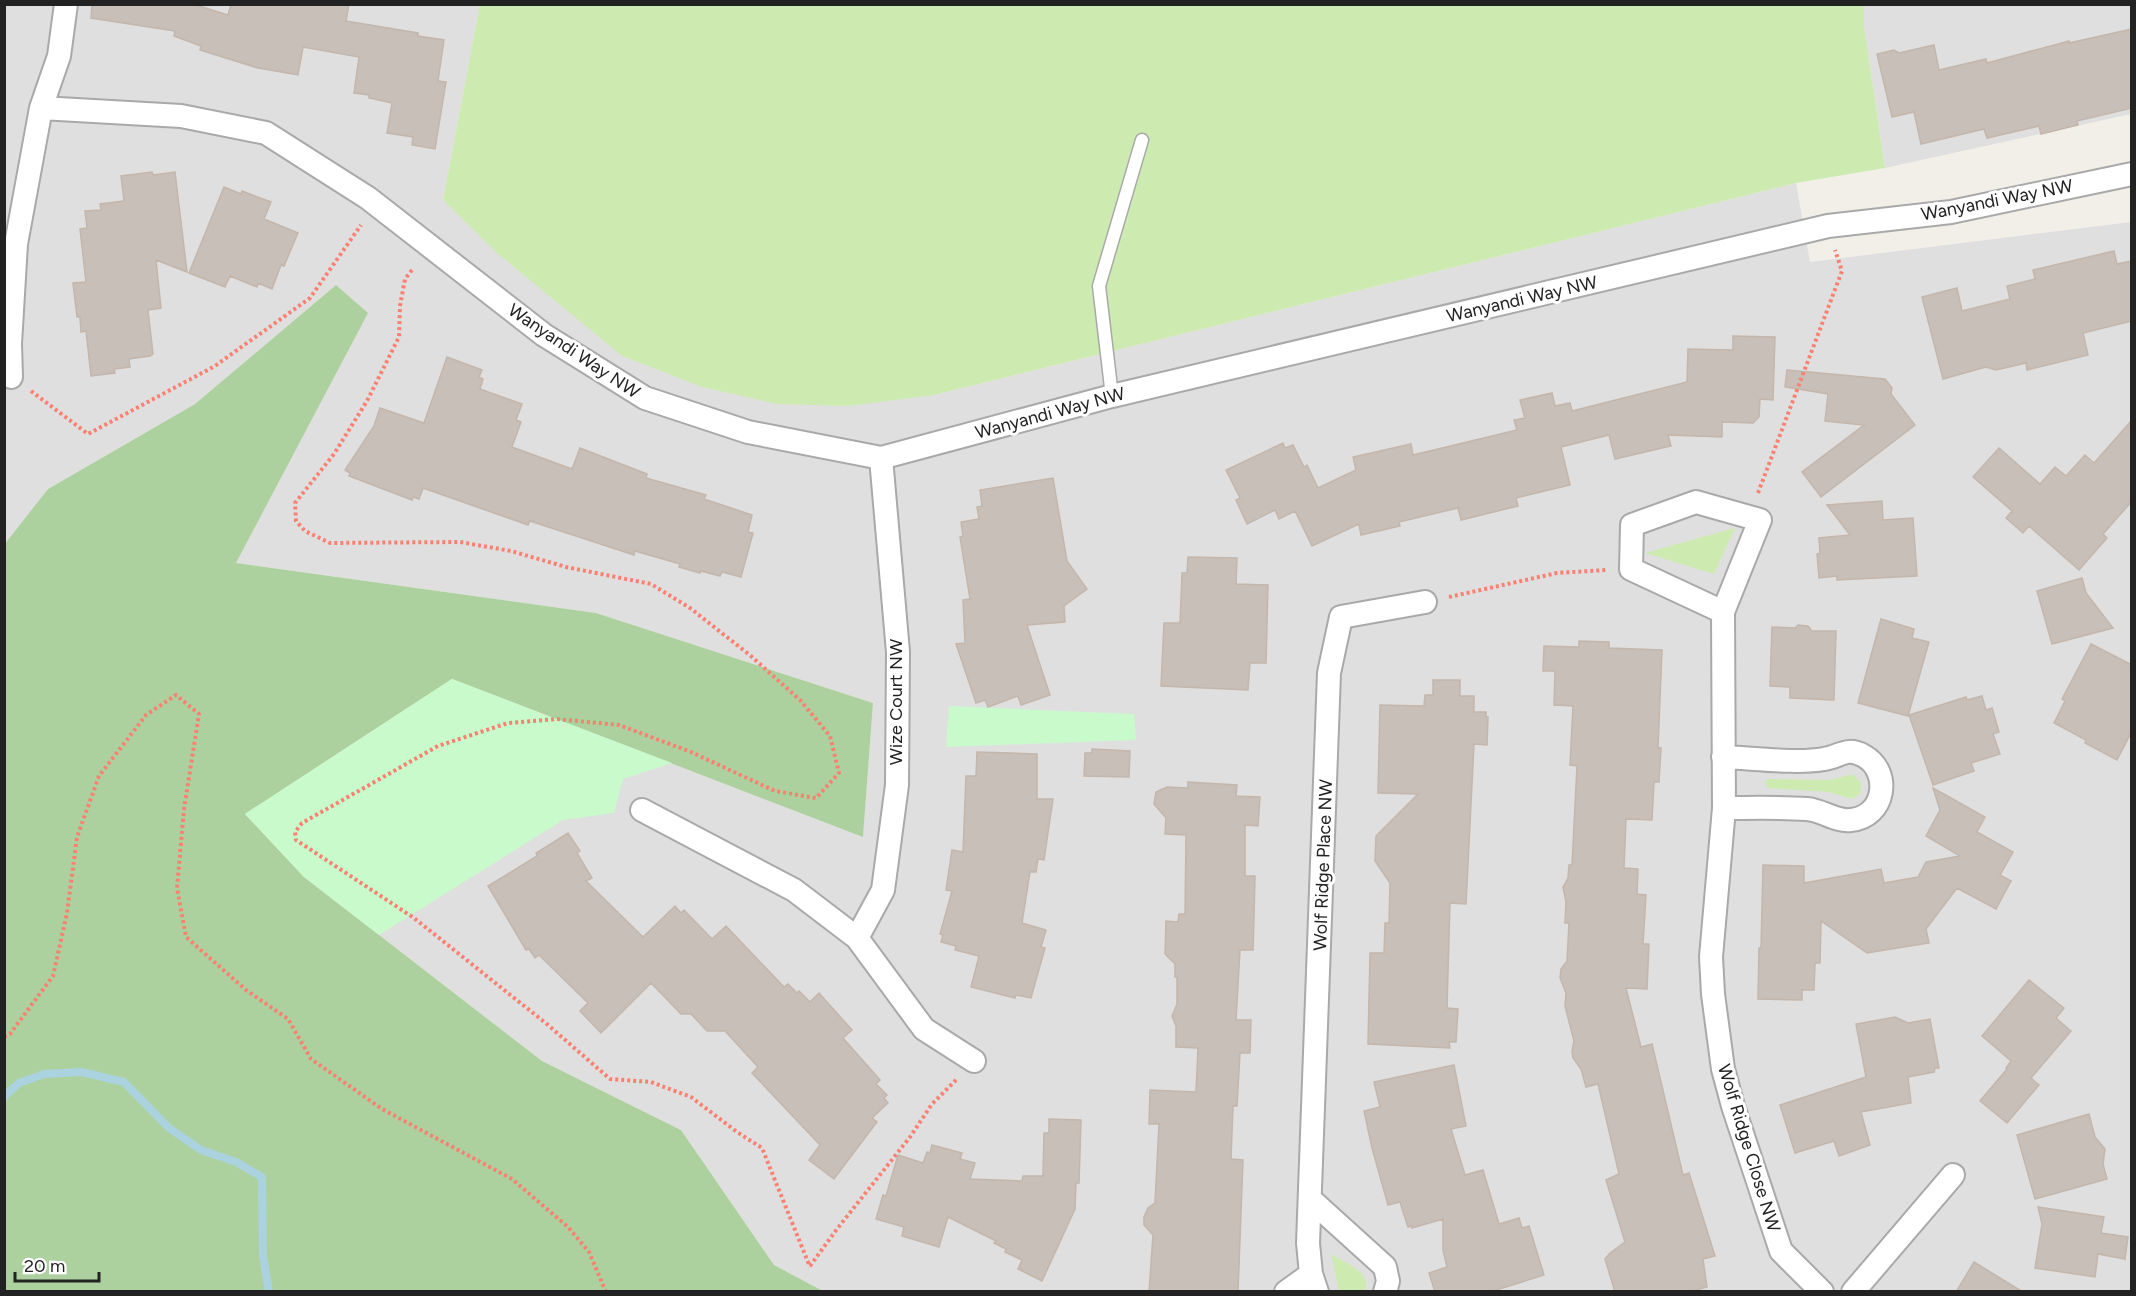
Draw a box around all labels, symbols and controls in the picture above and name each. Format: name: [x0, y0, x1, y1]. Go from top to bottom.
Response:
street label: Wanyandi Way NW: [1919, 174, 2075, 225]
street label: Wanyandi Way NW: [1444, 271, 1600, 327]
street label: Wanyandi Way NW: [504, 299, 645, 404]
street label: Wanyandi Way NW: [973, 382, 1128, 444]
street label: Wize Court NW: [885, 638, 907, 765]
street label: Wolf Ridge Place NW: [1309, 778, 1337, 951]
street label: Wolf Ridge Close NW: [1713, 1062, 1785, 1235]
scale bar: [15, 1245, 99, 1283]
text: 20 m: [24, 1255, 65, 1277]

